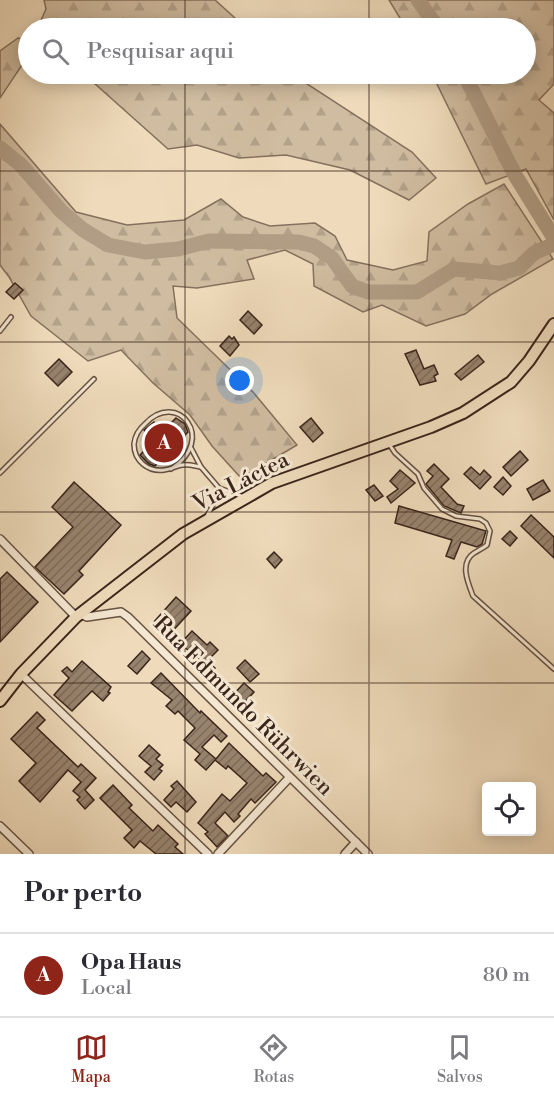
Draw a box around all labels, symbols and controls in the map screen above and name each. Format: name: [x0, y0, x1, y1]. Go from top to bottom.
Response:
search box: [18, 18, 536, 84]
icon: search: [39, 35, 72, 68]
text: Pesquisar aqui: [87, 38, 234, 65]
your location: [225, 366, 254, 395]
pin: A: [144, 420, 184, 466]
street label: Via Láctea: [188, 446, 294, 518]
street label: Rua Edmundo Rührwien: [147, 610, 339, 802]
map controls: [482, 782, 536, 836]
button: locate: [482, 782, 536, 836]
text: Por perto: [24, 877, 142, 909]
text: Opa Haus: [81, 949, 182, 976]
text: A: [36, 963, 51, 988]
text: 80 m: [483, 963, 530, 988]
text: Local: [81, 976, 132, 1001]
tab: Mapa: [71, 1031, 111, 1087]
tab: Rotas: [254, 1031, 294, 1087]
tab: Salvos: [437, 1031, 483, 1087]

